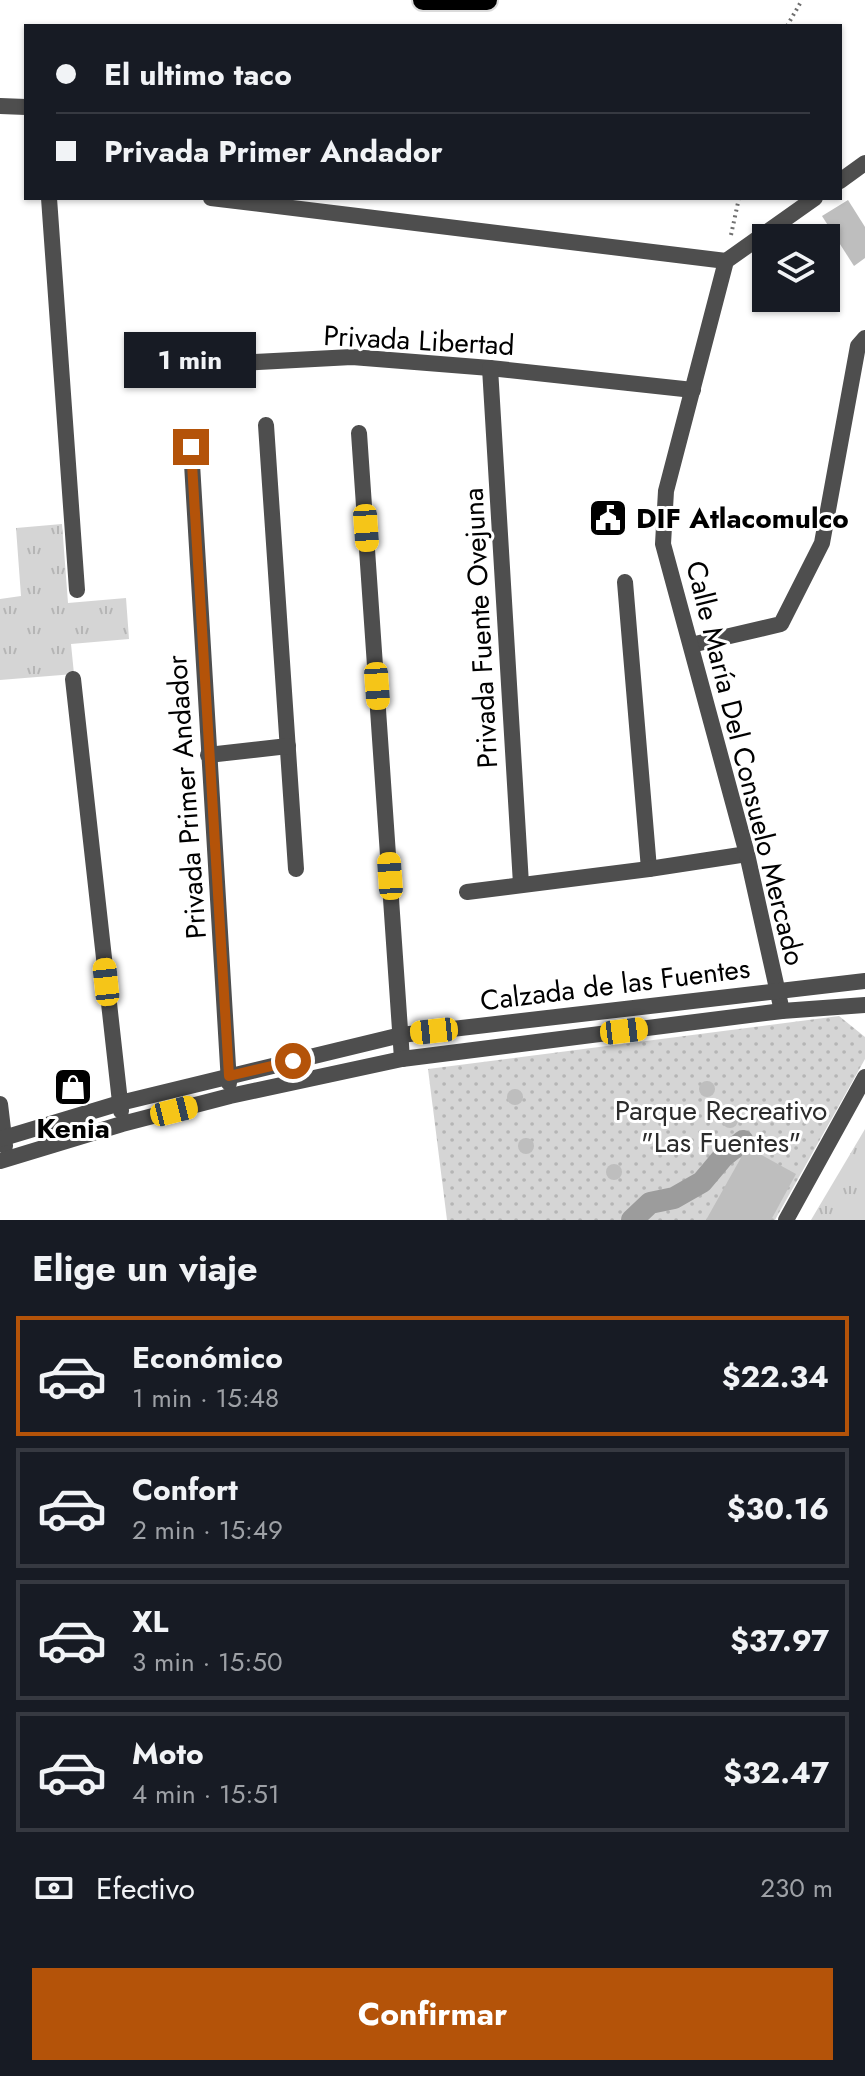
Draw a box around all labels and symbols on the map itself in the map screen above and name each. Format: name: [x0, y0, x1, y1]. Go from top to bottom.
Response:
street label: Privada Libertad: [322, 315, 516, 366]
callout: 1 min: [125, 331, 257, 387]
route end: [173, 429, 209, 465]
street label: Privada Fuente Ovejuna: [453, 487, 508, 769]
public building icon: DIF Atlacomulco: [587, 497, 629, 539]
place label: DIF Atlacomulco: [636, 498, 849, 539]
car: [352, 503, 380, 553]
street label: Calle María Del Consuelo Mercado: [675, 557, 816, 970]
street label: Privada Primer Andador: [156, 653, 217, 940]
car: [363, 661, 391, 711]
car: [376, 851, 404, 901]
street label: Calzada de las Fuentes: [478, 948, 752, 1021]
car: [92, 957, 120, 1007]
car: [599, 1016, 649, 1046]
car: [409, 1017, 459, 1045]
route start: [275, 1043, 311, 1079]
shop icon: Kenia: [52, 1066, 94, 1108]
park label: Parque Recreativo "Las Fuentes": [615, 1090, 827, 1163]
car: [148, 1094, 200, 1128]
place label: Kenia: [36, 1108, 110, 1149]

